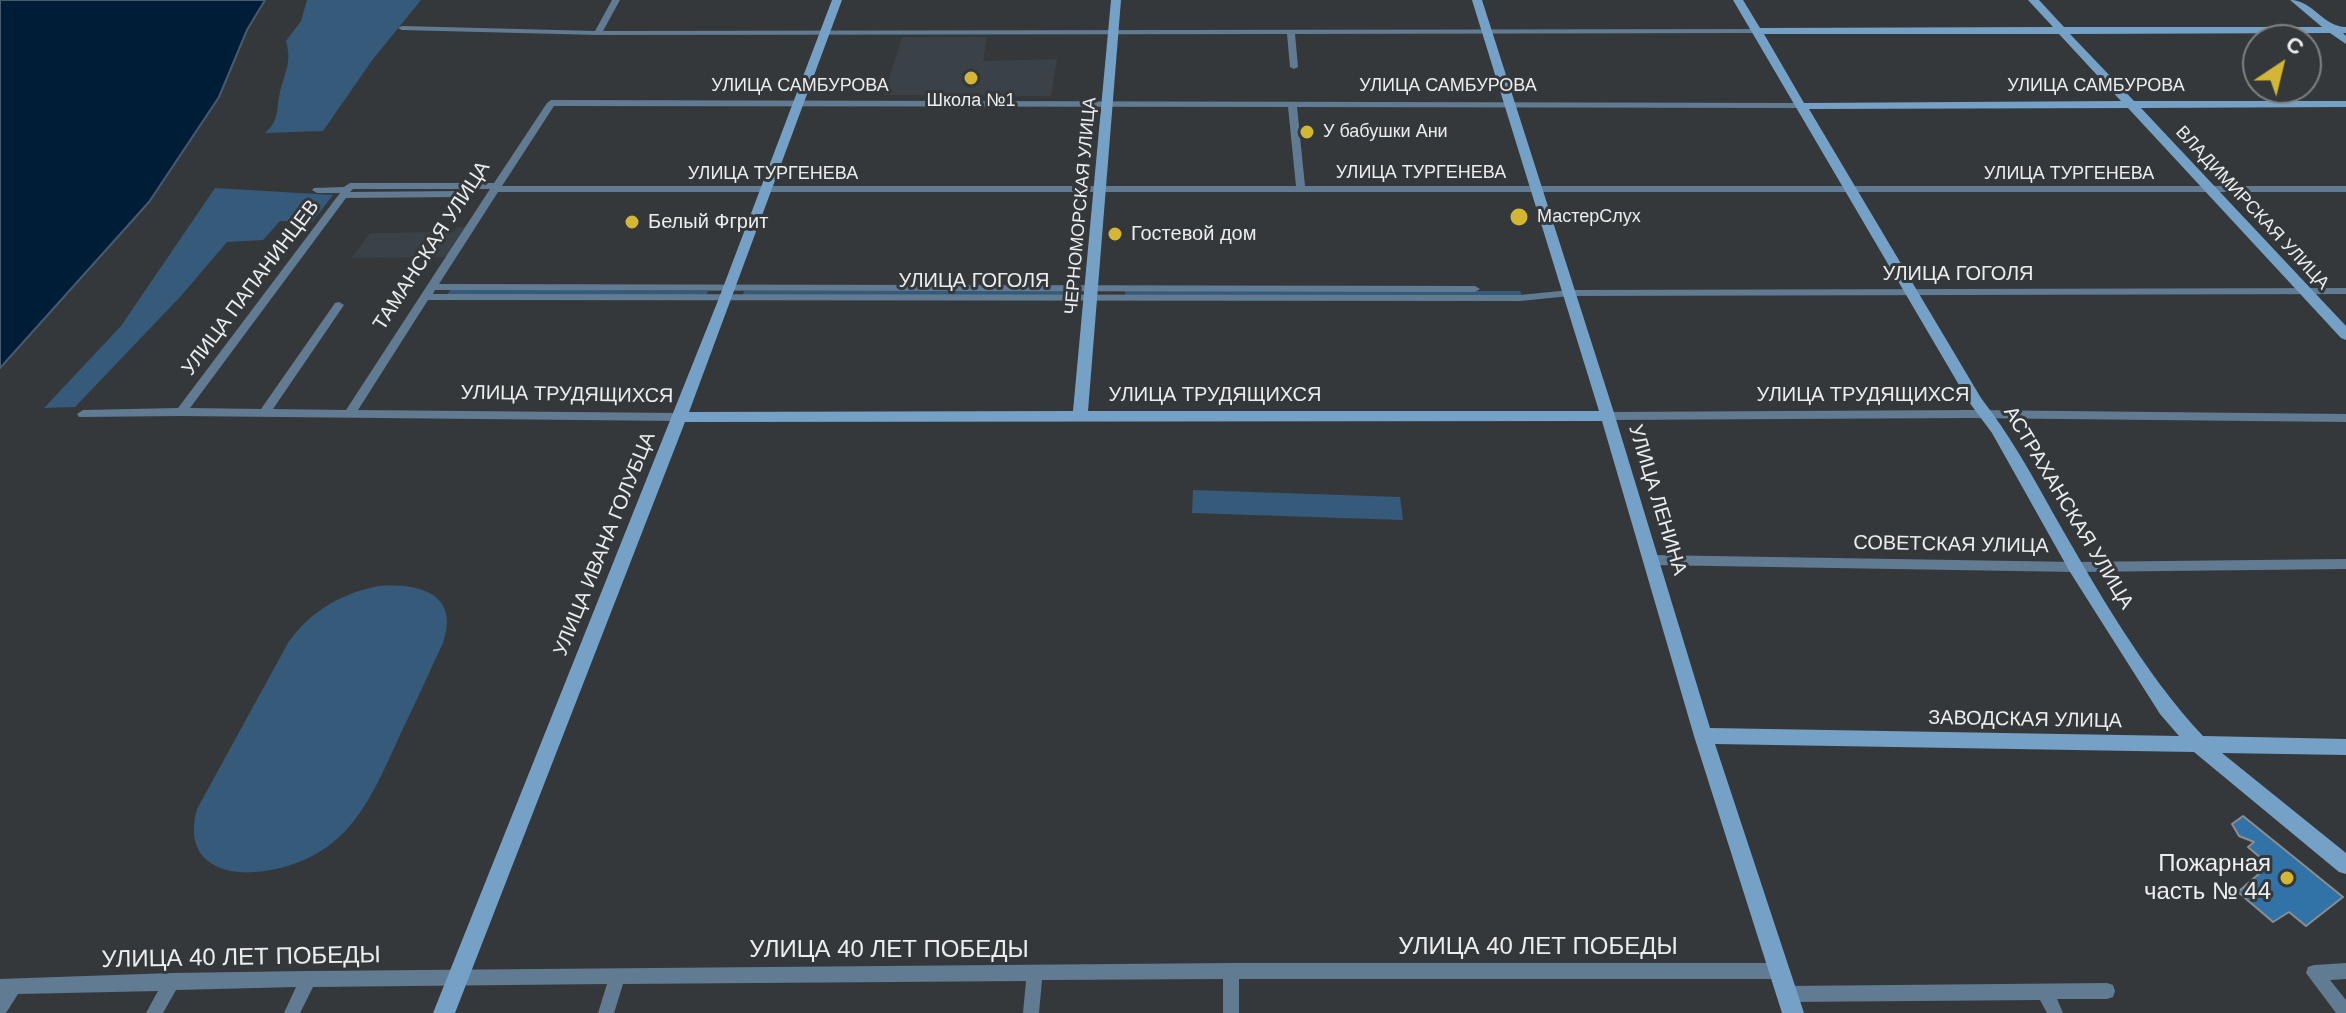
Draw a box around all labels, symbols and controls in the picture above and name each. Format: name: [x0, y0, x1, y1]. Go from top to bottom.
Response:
north arrow: [2242, 24, 2322, 104]
text: С: [2281, 31, 2309, 60]
marker: Школа №1: [962, 69, 980, 87]
street label: УЛИЦА САМБУРОВА: [711, 75, 889, 97]
street label: УЛИЦА САМБУРОВА: [1359, 75, 1537, 97]
street label: УЛИЦА САМБУРОВА: [2007, 75, 2185, 97]
place label: Школа №1: [926, 90, 1016, 112]
street label: ЧЕРНОМОРСКАЯ УЛИЦА: [1061, 96, 1101, 316]
place label: У бабушки Ани: [1323, 121, 1448, 143]
street label: ВЛАДИМИРСКАЯ УЛИЦА: [2171, 122, 2333, 294]
marker: У бабушки Ани: [1298, 123, 1316, 141]
street label: ТАМАНСКАЯ УЛИЦА: [368, 157, 496, 335]
street label: УЛИЦА ТУРГЕНЕВА: [1336, 162, 1506, 184]
street label: УЛИЦА ТУРГЕНЕВА: [688, 163, 858, 185]
street label: УЛИЦА ТУРГЕНЕВА: [1984, 163, 2154, 185]
street label: УЛИЦА ПАПАНИНЦЕВ: [177, 196, 325, 380]
marker: МастерСлух: [1508, 206, 1530, 228]
place label: МастерСлух: [1537, 206, 1641, 228]
place label: Белый Фгрит: [648, 210, 768, 234]
marker: Белый Фгрит: [623, 213, 641, 231]
place label: Гостевой дом: [1131, 222, 1256, 246]
marker: Гостевой дом: [1106, 225, 1124, 243]
street label: УЛИЦА ГОГОЛЯ: [1882, 262, 2034, 286]
street label: УЛИЦА ГОГОЛЯ: [898, 269, 1050, 293]
street label: УЛИЦА ТРУДЯЩИХСЯ: [460, 381, 674, 409]
street label: УЛИЦА ТРУДЯЩИХСЯ: [1109, 383, 1321, 407]
street label: УЛИЦА ТРУДЯЩИХСЯ: [1757, 383, 1969, 407]
street label: АСТРАХАНСКАЯ УЛИЦА: [1998, 402, 2138, 614]
street label: УЛИЦА ЛЕНИНА: [1623, 422, 1691, 578]
street label: УЛИЦА ИВАНА ГОЛУБЦА: [549, 429, 661, 659]
street label: СОВЕТСКАЯ УЛИЦА: [1853, 531, 2049, 559]
street label: ЗАВОДСКАЯ УЛИЦА: [1928, 706, 2122, 734]
place label: Пожарная часть № 44: [2144, 850, 2271, 906]
marker: Пожарная часть № 44: [2278, 869, 2296, 887]
street label: УЛИЦА 40 ЛЕТ ПОБЕДЫ: [1398, 933, 1678, 961]
street label: УЛИЦА 40 ЛЕТ ПОБЕДЫ: [749, 936, 1029, 964]
street label: УЛИЦА 40 ЛЕТ ПОБЕДЫ: [101, 941, 381, 975]

